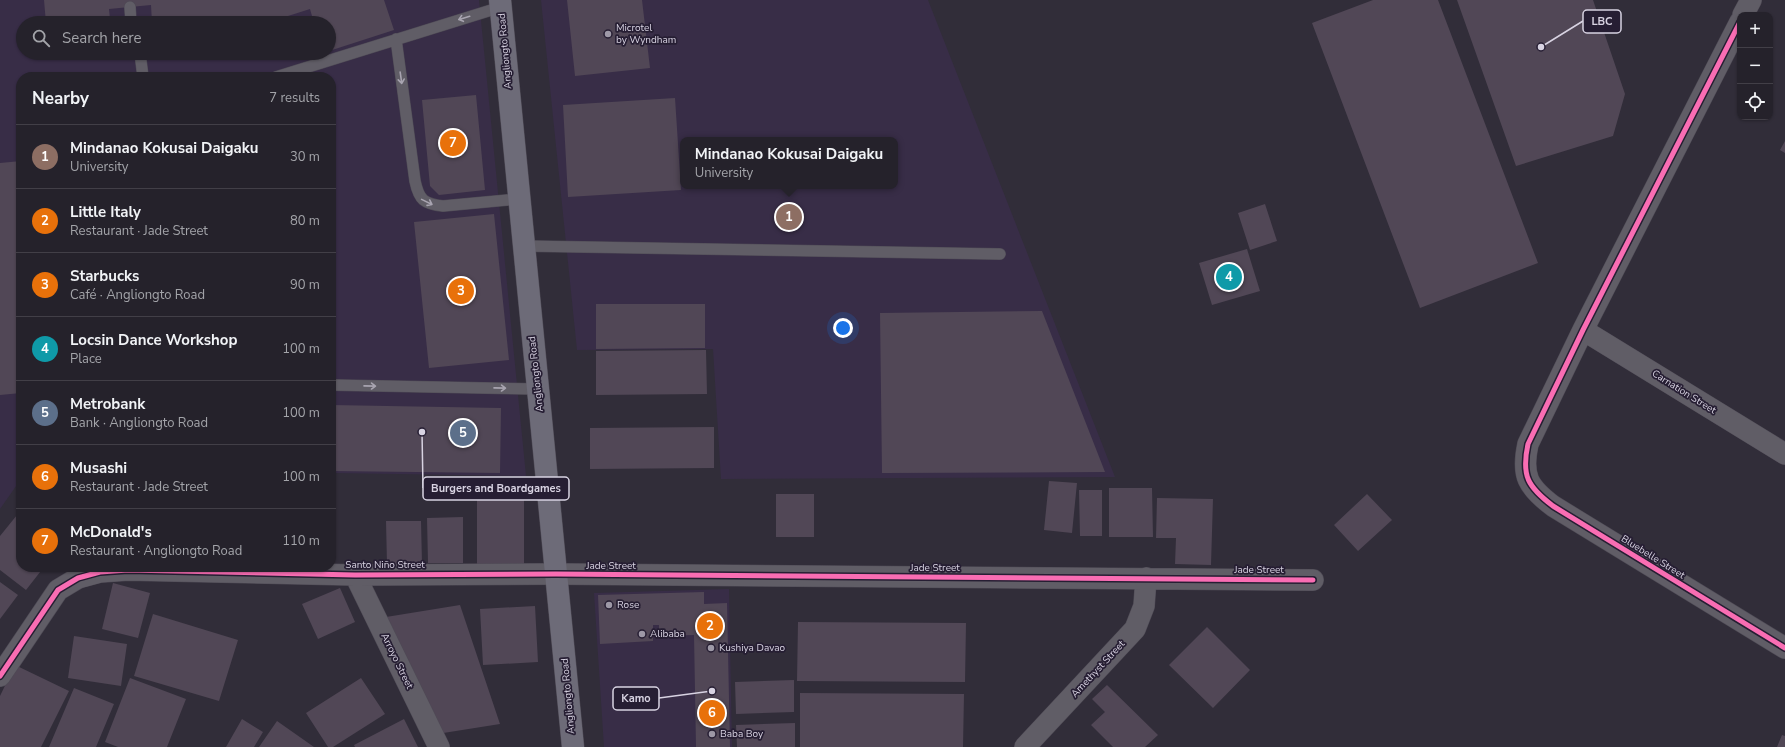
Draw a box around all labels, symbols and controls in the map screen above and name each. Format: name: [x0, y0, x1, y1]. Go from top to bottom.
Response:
callout: LBC: [1583, 10, 1621, 33]
street label: Angliongto Road: [495, 12, 515, 89]
map controls: [1737, 12, 1773, 120]
button: +: [1737, 12, 1773, 48]
text: LBC: [1591, 14, 1613, 29]
one-way arrow: [457, 15, 470, 22]
search box: [16, 16, 336, 60]
place label: Microtel by Wyndham: [616, 21, 676, 47]
icon: search: [30, 27, 52, 49]
text: Search here: [62, 28, 142, 48]
marker: Microtel by Wyndham: [603, 29, 613, 39]
button: −: [1737, 48, 1773, 84]
one-way arrow: [397, 71, 405, 84]
button: locate: [1737, 84, 1773, 120]
text: Nearby: [32, 87, 89, 110]
text: 7 results: [269, 89, 320, 107]
pin: 7: [440, 128, 466, 158]
popup: [680, 137, 898, 189]
text: Mindanao Kokusai Daigaku: [70, 138, 258, 158]
text: Mindanao Kokusai Daigaku: [695, 144, 883, 164]
text: 1: [41, 148, 49, 166]
text: 30 m: [290, 148, 320, 166]
text: University: [70, 158, 129, 176]
text: University: [695, 164, 753, 182]
one-way arrow: [421, 199, 433, 206]
text: Little Italy: [70, 202, 141, 222]
pin: 1: [776, 202, 802, 232]
text: 2: [41, 212, 49, 230]
text: 80 m: [290, 212, 320, 230]
text: Restaurant · Jade Street: [70, 222, 208, 240]
pin: 4: [1216, 262, 1242, 292]
text: Starbucks: [70, 266, 139, 286]
text: 3: [41, 276, 49, 294]
text: 90 m: [290, 276, 320, 294]
pin: 3: [448, 276, 474, 306]
text: Café · Angliongto Road: [70, 286, 205, 304]
your location: [833, 318, 853, 338]
text: Locsin Dance Workshop: [70, 330, 238, 350]
street label: Angliongto Road: [525, 335, 547, 413]
text: 4: [41, 340, 49, 358]
text: 100 m: [282, 340, 320, 358]
text: Place: [70, 350, 102, 368]
street label: Carnation Street: [1649, 367, 1719, 418]
one-way arrow: [363, 382, 376, 390]
one-way arrow: [493, 385, 506, 392]
text: Metrobank: [70, 394, 145, 414]
text: 5: [41, 404, 49, 422]
text: 100 m: [282, 404, 320, 422]
text: Bank · Angliongto Road: [70, 414, 208, 432]
pin: 5: [450, 418, 476, 448]
text: Musashi: [70, 458, 127, 478]
text: 6: [41, 468, 49, 486]
text: 100 m: [282, 468, 320, 486]
callout: Burgers and Boardgames: [423, 477, 569, 500]
text: Restaurant · Jade Street: [70, 478, 208, 496]
text: Burgers and Boardgames: [431, 481, 561, 496]
text: McDonald's: [70, 522, 152, 542]
text: 7: [41, 532, 49, 550]
text: 110 m: [282, 532, 320, 550]
street label: Bluebelle Street: [1618, 532, 1688, 583]
text: Restaurant · Angliongto Road: [70, 542, 242, 560]
street label: Santo Niño Street: [345, 558, 425, 572]
street label: Jade Street: [585, 559, 636, 573]
street label: Jade Street: [909, 561, 960, 575]
street label: Jade Street: [1233, 563, 1284, 577]
place label: Rose: [617, 598, 639, 612]
marker: Rose: [604, 600, 614, 610]
pin: 2: [697, 611, 723, 641]
place label: Alibaba: [650, 627, 685, 641]
marker: Alibaba: [637, 629, 647, 639]
street label: Arroyo Street: [377, 631, 417, 692]
street label: Amethyst Street: [1068, 637, 1129, 701]
place label: Kushiya Davao: [719, 641, 785, 655]
marker: Kushiya Davao: [706, 643, 716, 653]
street label: Angliongto Road: [558, 657, 578, 734]
callout: Kamo: [613, 687, 659, 710]
text: Kamo: [621, 691, 651, 706]
pin: 6: [699, 698, 725, 728]
place label: Baba Boy: [720, 727, 764, 741]
marker: Baba Boy: [707, 729, 717, 739]

